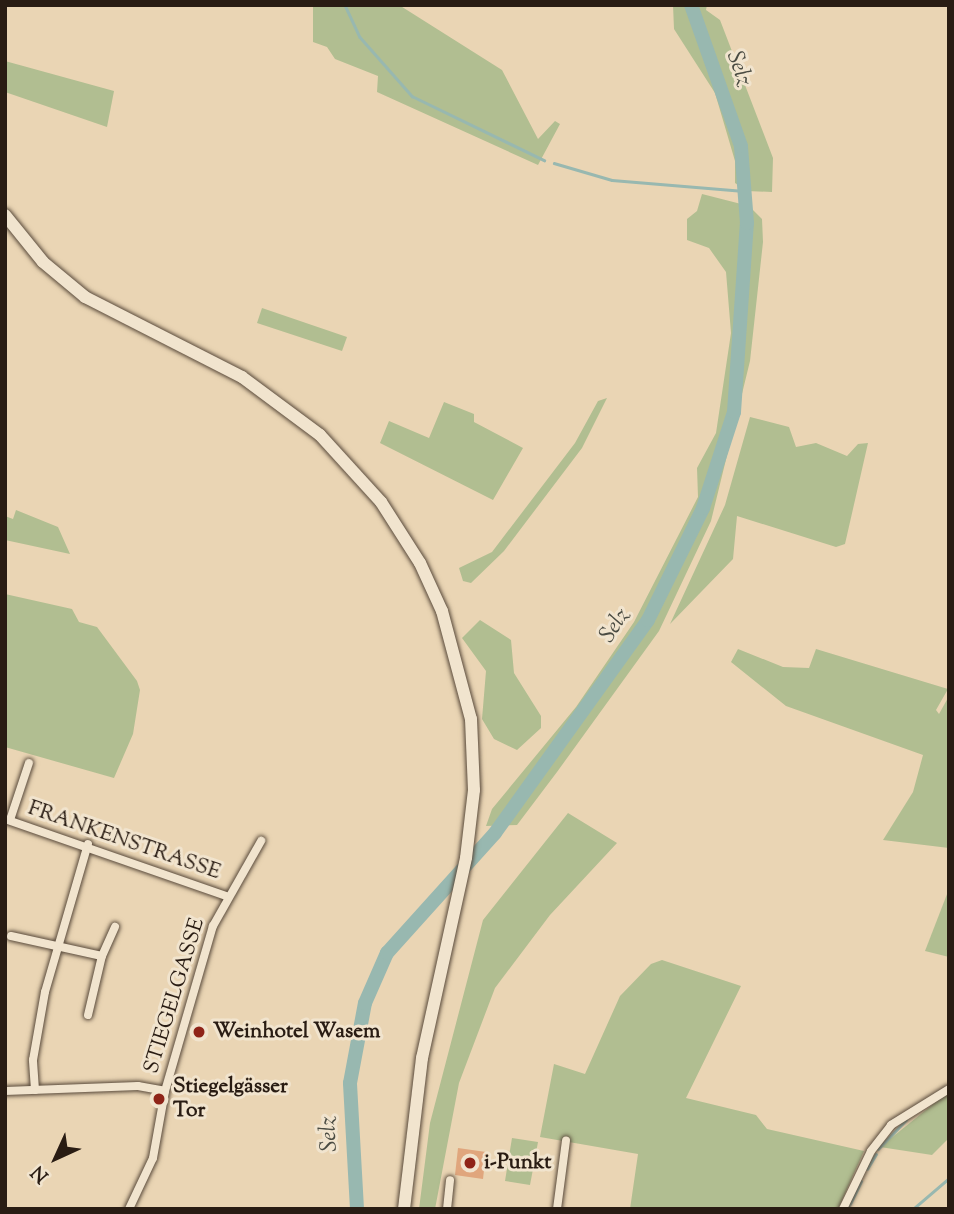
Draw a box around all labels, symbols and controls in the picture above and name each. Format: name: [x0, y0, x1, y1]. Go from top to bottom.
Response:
water label: Selz: [719, 48, 757, 90]
water label: Selz: [595, 604, 637, 648]
street label: FRANKENSTRASSE: [24, 796, 224, 886]
street label: STIEGELGASSE: [139, 915, 211, 1077]
place label: Weinhotel Wasem: [213, 1019, 380, 1045]
marker: Weinhotel Wasem: [191, 1024, 207, 1040]
place label: Stiegelgässer Tor: [173, 1074, 288, 1124]
marker: Stiegelgässer Tor: [151, 1091, 167, 1107]
water label: Selz: [315, 1116, 345, 1152]
north arrow: [21, 1123, 91, 1193]
place label: i-Punkt: [484, 1150, 551, 1176]
marker: i-Punkt: [462, 1155, 478, 1171]
text: N: [26, 1158, 56, 1188]

